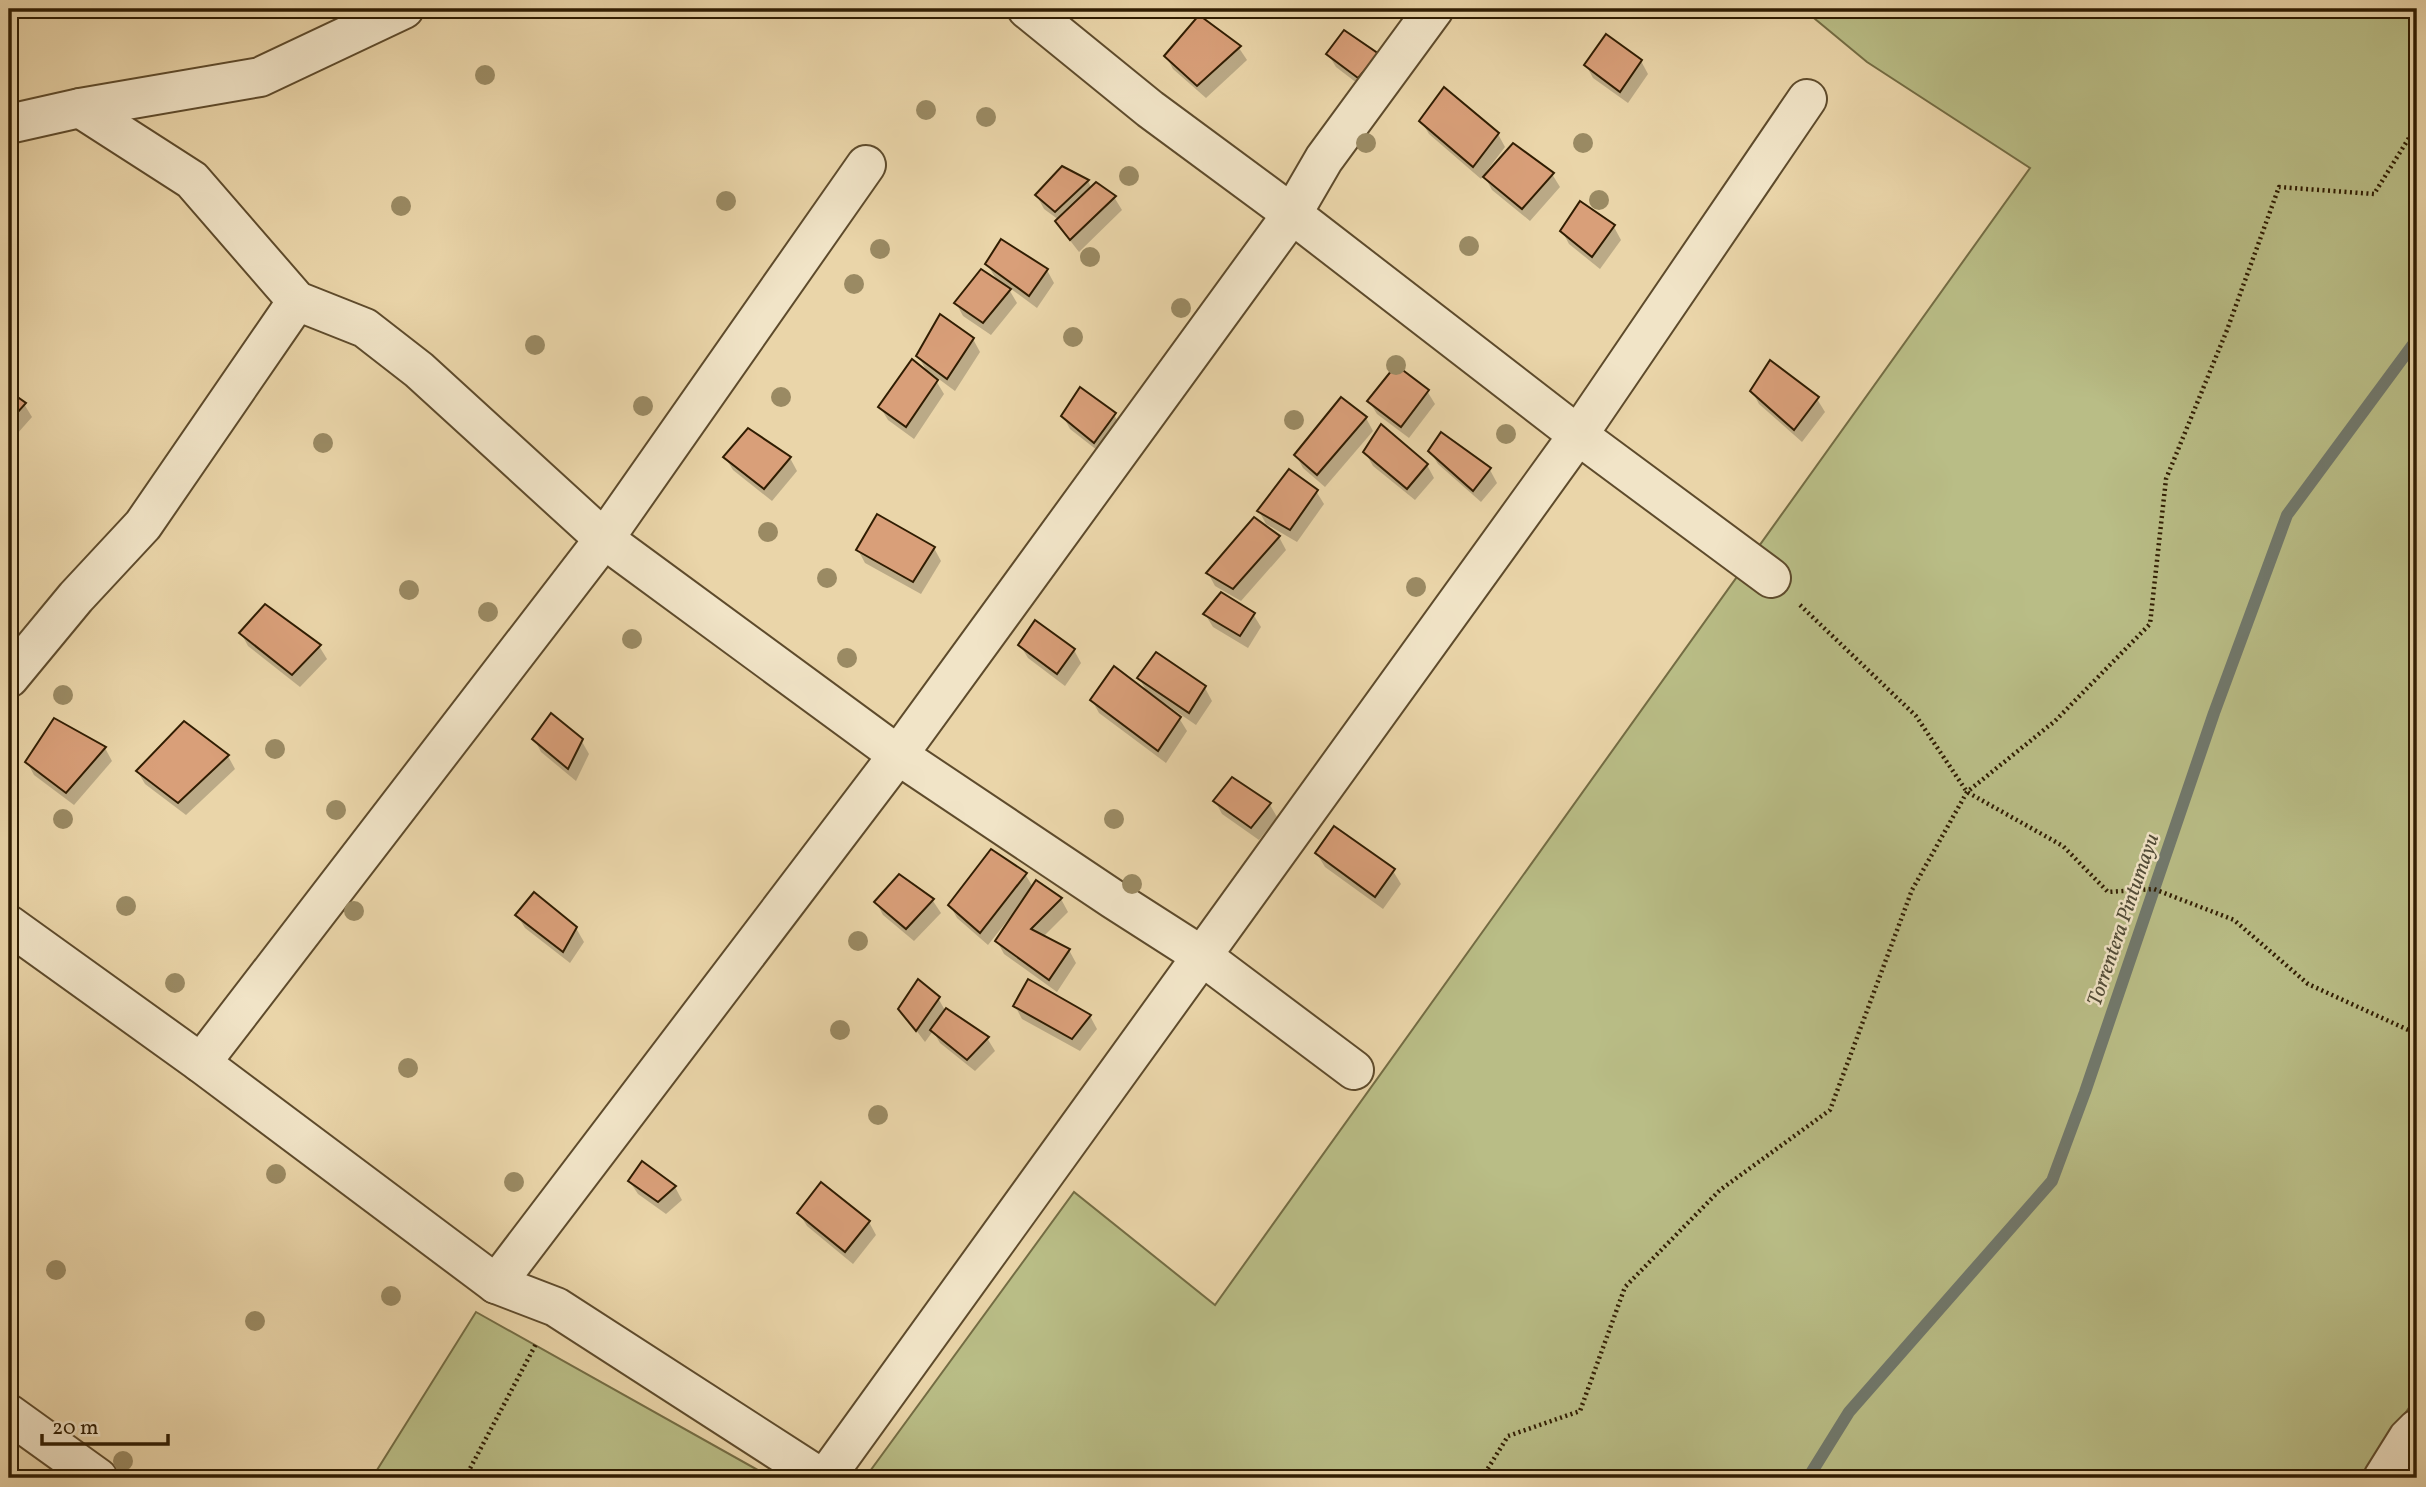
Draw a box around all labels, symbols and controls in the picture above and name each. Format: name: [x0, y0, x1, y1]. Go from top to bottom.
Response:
water label: Torrentera Pintumayu: [2081, 830, 2167, 1010]
scale bar: [42, 1403, 168, 1447]
text: 20 m: [52, 1414, 98, 1443]

